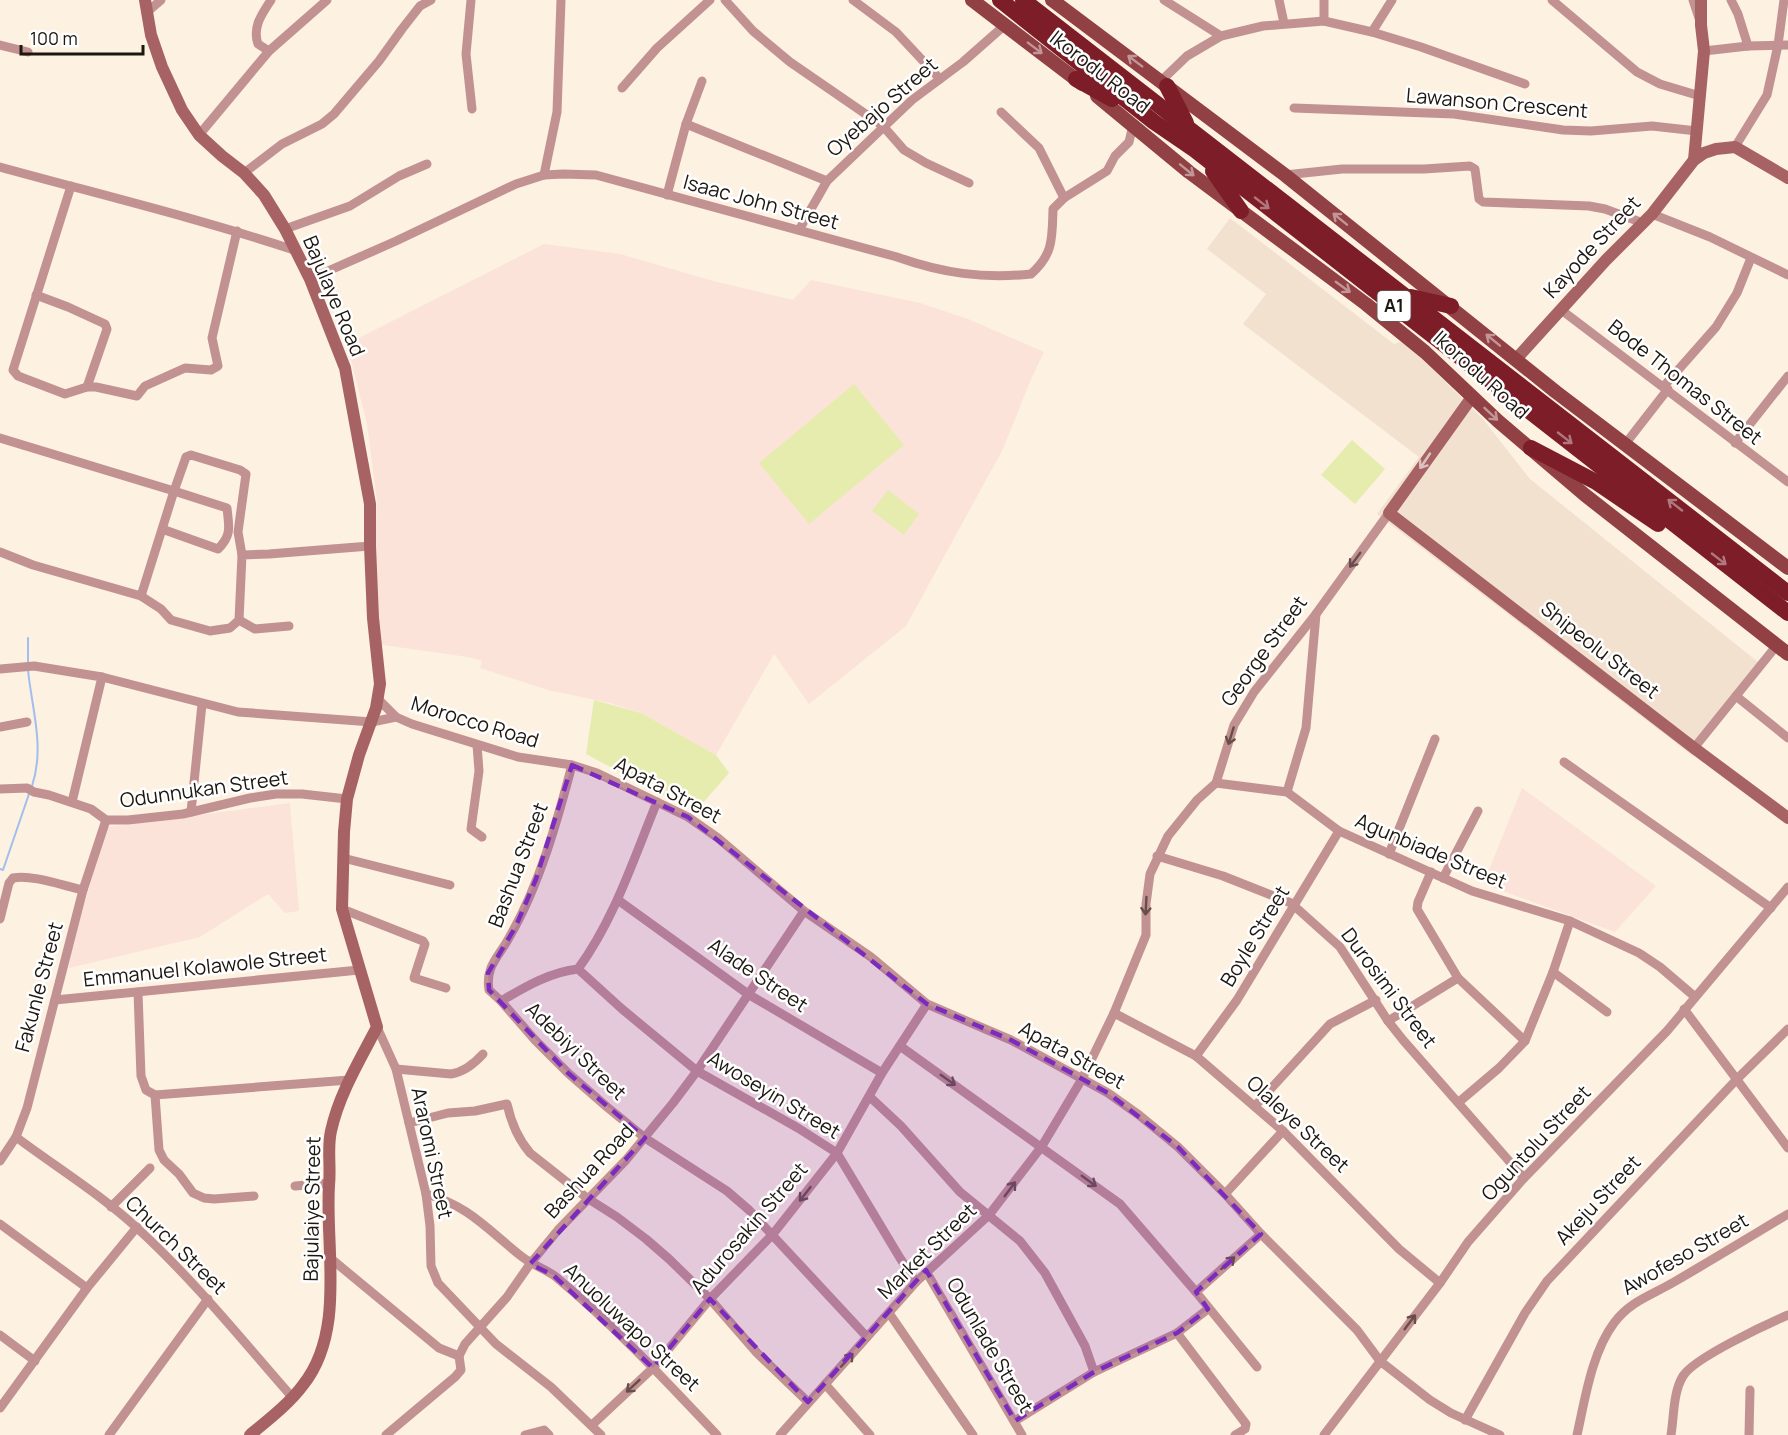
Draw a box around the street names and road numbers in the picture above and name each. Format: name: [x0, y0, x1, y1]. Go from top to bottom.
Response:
street label: Ikorodu Road: [1045, 24, 1156, 119]
street label: Oyebajo Street: [820, 51, 943, 162]
street label: Lawanson Crescent: [1405, 81, 1589, 124]
street label: Isaac John Street: [680, 168, 842, 235]
street label: Kayode Street: [1537, 190, 1646, 304]
street label: Bajulaye Road: [297, 231, 372, 360]
road number: A1: [1378, 291, 1410, 321]
street label: Bode Thomas Street: [1603, 313, 1768, 450]
street label: Ikorodu Road: [1428, 324, 1535, 425]
street label: George Street: [1214, 590, 1313, 712]
street label: Shipeolu Street: [1535, 595, 1665, 704]
street label: Morocco Road: [408, 689, 542, 754]
street label: Apata Street: [610, 750, 726, 829]
street label: Odunnukan Street: [118, 763, 290, 814]
street label: Bashua Street: [481, 799, 554, 931]
street label: Agunbiade Street: [1351, 806, 1511, 895]
street label: Boyle Street: [1214, 880, 1295, 991]
street label: Fakunle Street: [8, 919, 69, 1055]
street label: Durosimi Street: [1335, 922, 1443, 1053]
street label: Alade Street: [703, 931, 813, 1018]
street label: Emmanuel Kolawole Street: [82, 940, 328, 993]
street label: Adebiyi Street: [520, 996, 633, 1106]
street label: Apata Street: [1014, 1014, 1130, 1095]
street label: Awoseyin Street: [703, 1044, 846, 1145]
street label: Olaleye Street: [1241, 1069, 1355, 1178]
street label: Oguntolu Street: [1475, 1079, 1596, 1206]
street label: Araromi Street: [405, 1085, 460, 1221]
street label: Bashua Road: [538, 1118, 639, 1224]
street label: Bajulaiye Street: [297, 1136, 326, 1282]
street label: Akeju Street: [1549, 1149, 1646, 1250]
street label: Adurosakin Street: [684, 1156, 813, 1299]
street label: Church Street: [120, 1190, 233, 1300]
street label: Market Street: [871, 1197, 982, 1305]
street label: Awofeso Street: [1616, 1206, 1753, 1301]
street label: Anuoluwapo Street: [558, 1256, 706, 1397]
street label: Odunlade Street: [941, 1272, 1040, 1417]

